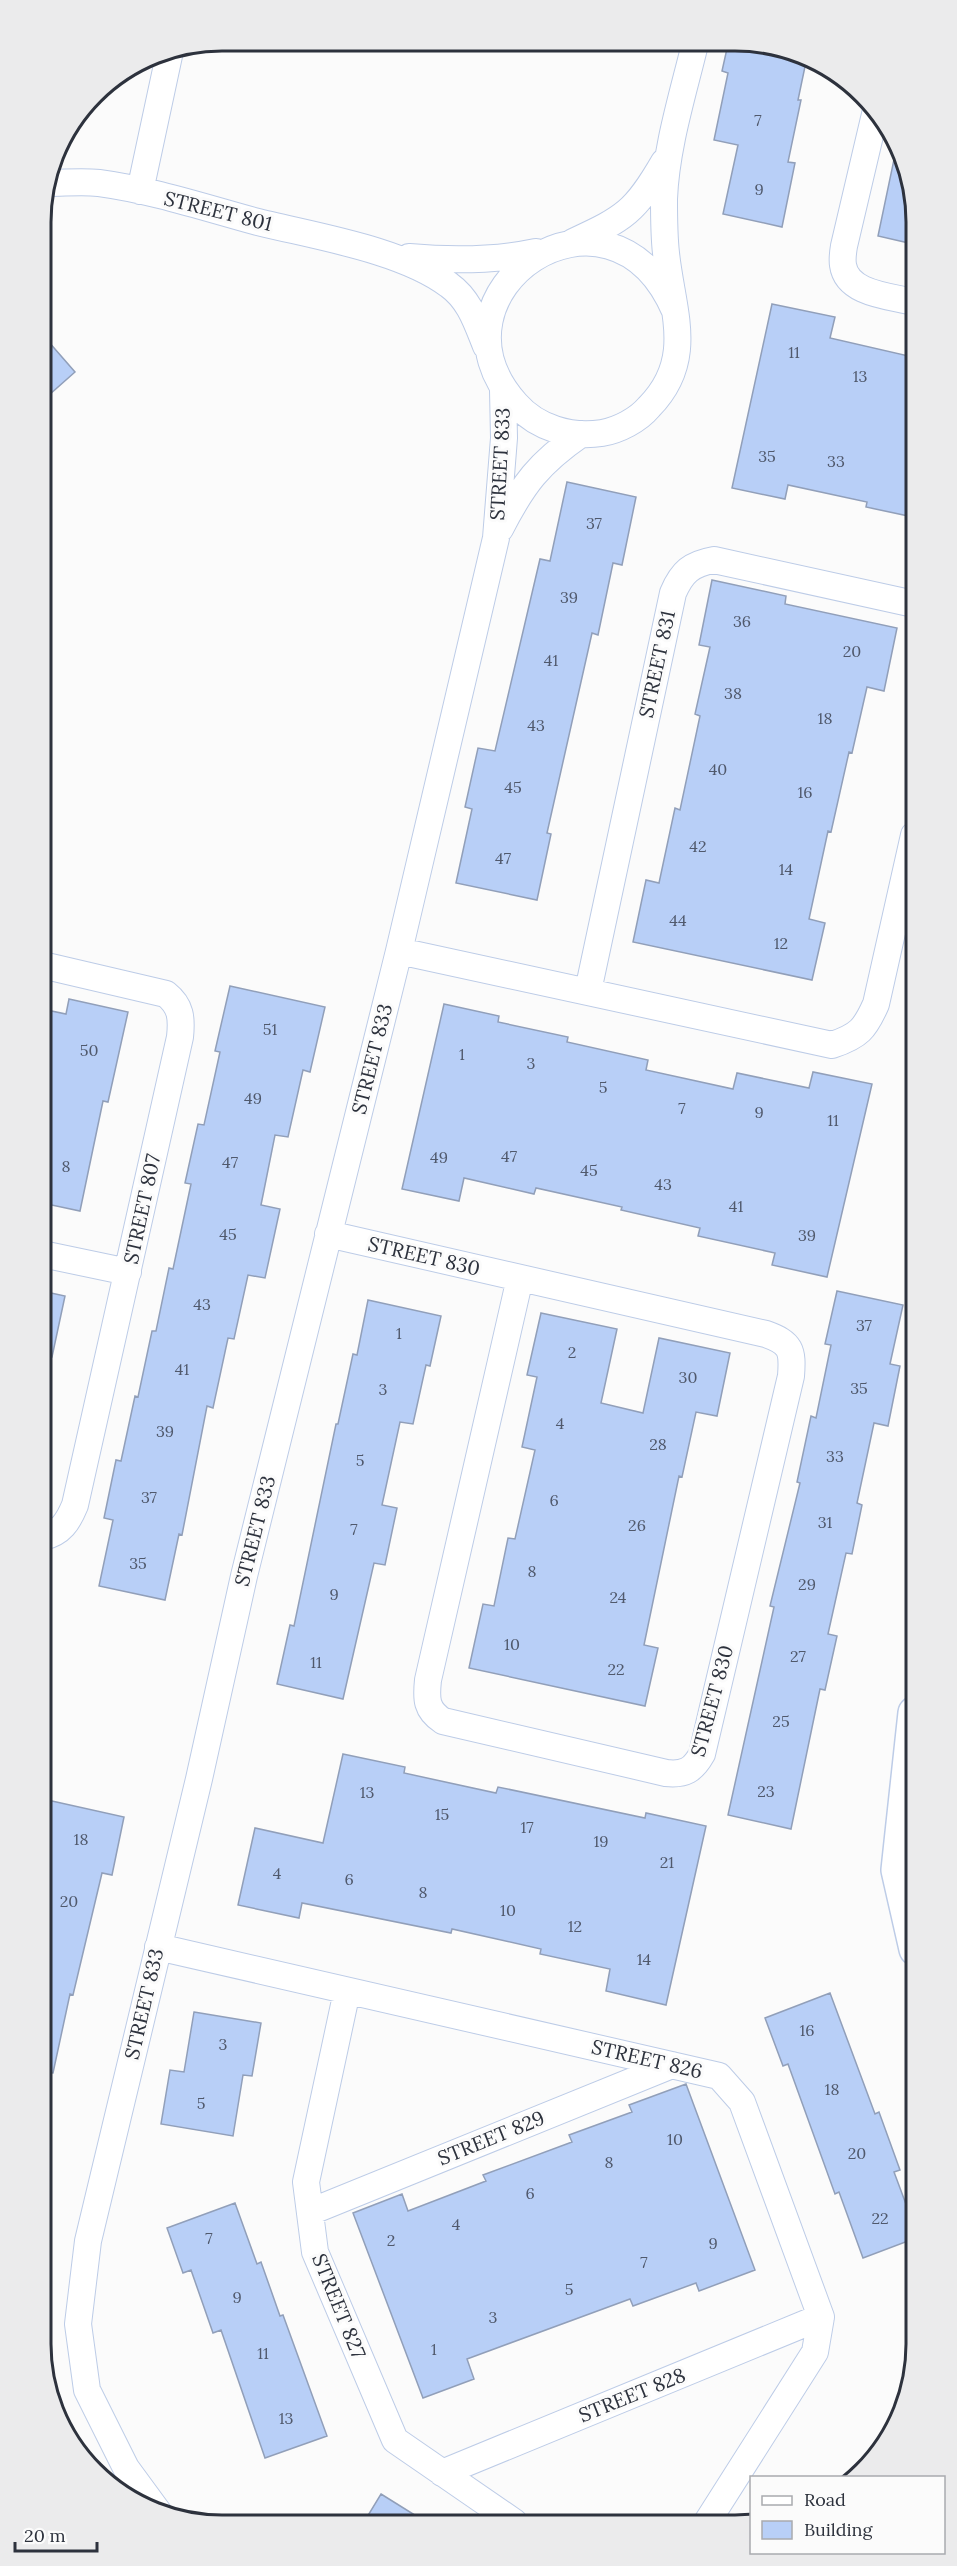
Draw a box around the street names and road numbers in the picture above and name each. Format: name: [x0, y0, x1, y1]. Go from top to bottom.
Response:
street label: STREET 801: [161, 185, 275, 236]
street label: STREET 833: [484, 407, 515, 521]
street label: STREET 831: [633, 608, 680, 720]
street label: STREET 833: [346, 1001, 397, 1117]
street label: STREET 807: [118, 1151, 165, 1266]
street label: STREET 830: [366, 1230, 483, 1281]
street label: STREET 833: [229, 1473, 280, 1589]
street label: STREET 830: [685, 1642, 738, 1759]
street label: STREET 833: [119, 1946, 168, 2062]
street label: STREET 826: [589, 2034, 705, 2083]
street label: STREET 829: [434, 2105, 548, 2170]
street label: STREET 827: [307, 2250, 372, 2362]
street label: STREET 828: [575, 2362, 689, 2427]

